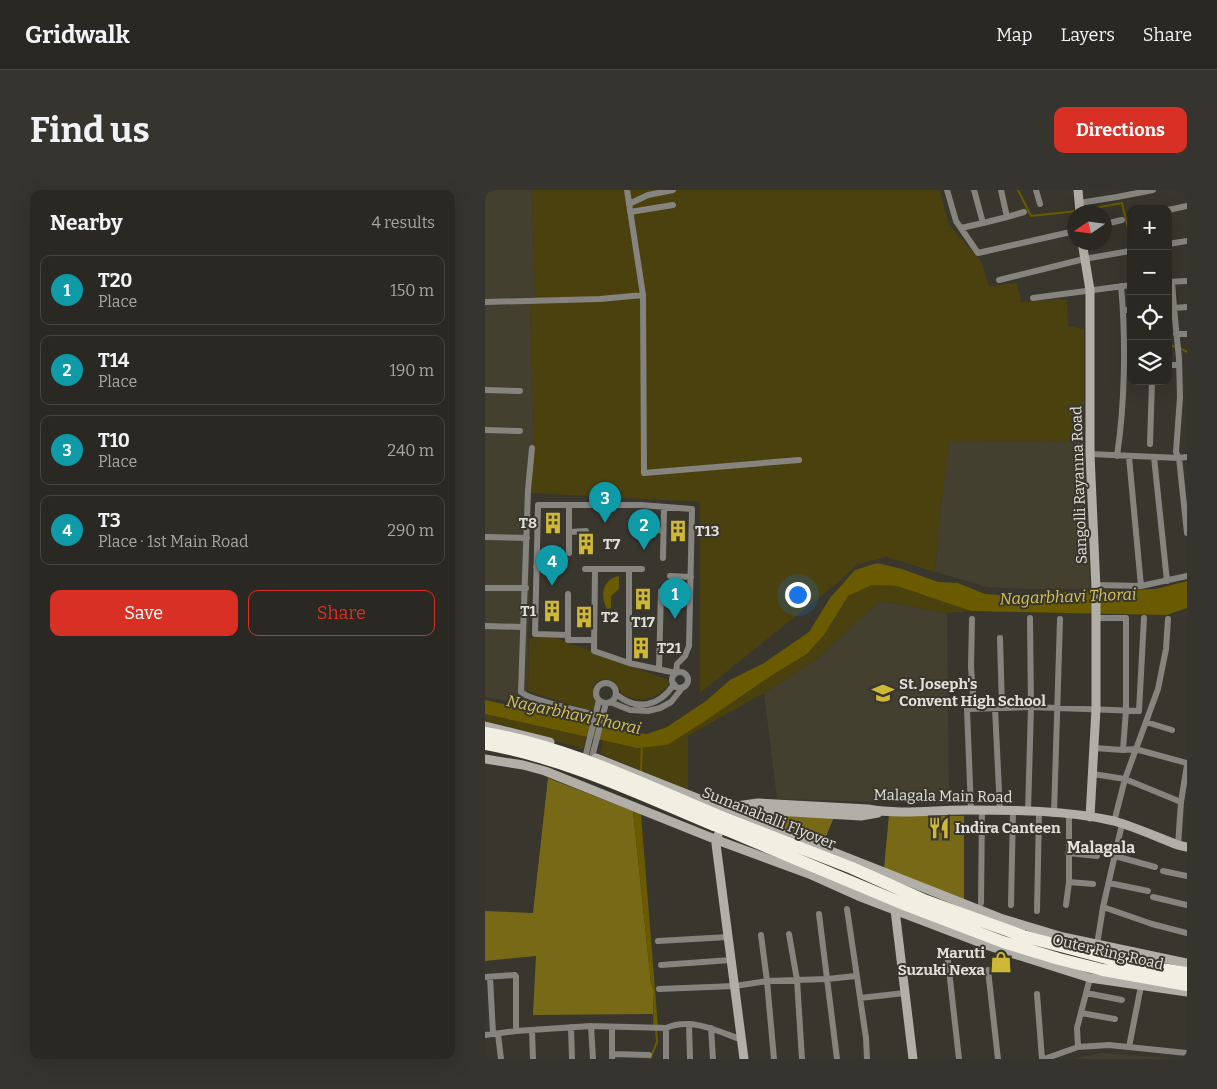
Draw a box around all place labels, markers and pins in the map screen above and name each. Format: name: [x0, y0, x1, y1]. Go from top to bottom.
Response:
pin: 3: [589, 482, 621, 523]
pin: 2: [628, 509, 660, 550]
building icon: T8: [540, 510, 566, 536]
place label: T8: [519, 514, 537, 532]
building icon: T13: [665, 518, 691, 544]
place label: T13: [695, 522, 719, 540]
building icon: T7: [573, 531, 599, 557]
place label: T7: [603, 535, 620, 553]
pin: 4: [536, 545, 568, 586]
pin: 1: [659, 578, 691, 619]
building icon: T17: [630, 586, 656, 612]
building icon: T1: [539, 598, 565, 624]
place label: T1: [520, 602, 537, 620]
building icon: T2: [571, 604, 597, 630]
place label: T2: [601, 608, 619, 626]
place label: T17: [631, 613, 655, 631]
building icon: T21: [628, 635, 654, 661]
place label: T21: [657, 639, 682, 657]
place label: St. Joseph's Convent High School: [899, 675, 1046, 710]
school or university icon: St. Joseph's Convent High School: [870, 680, 896, 706]
restaurant icon: Indira Canteen: [926, 815, 952, 841]
place label: Indira Canteen: [955, 819, 1061, 837]
place label: Maruti Suzuki Nexa: [898, 944, 986, 979]
shop icon: Maruti Suzuki Nexa: [988, 949, 1014, 975]

